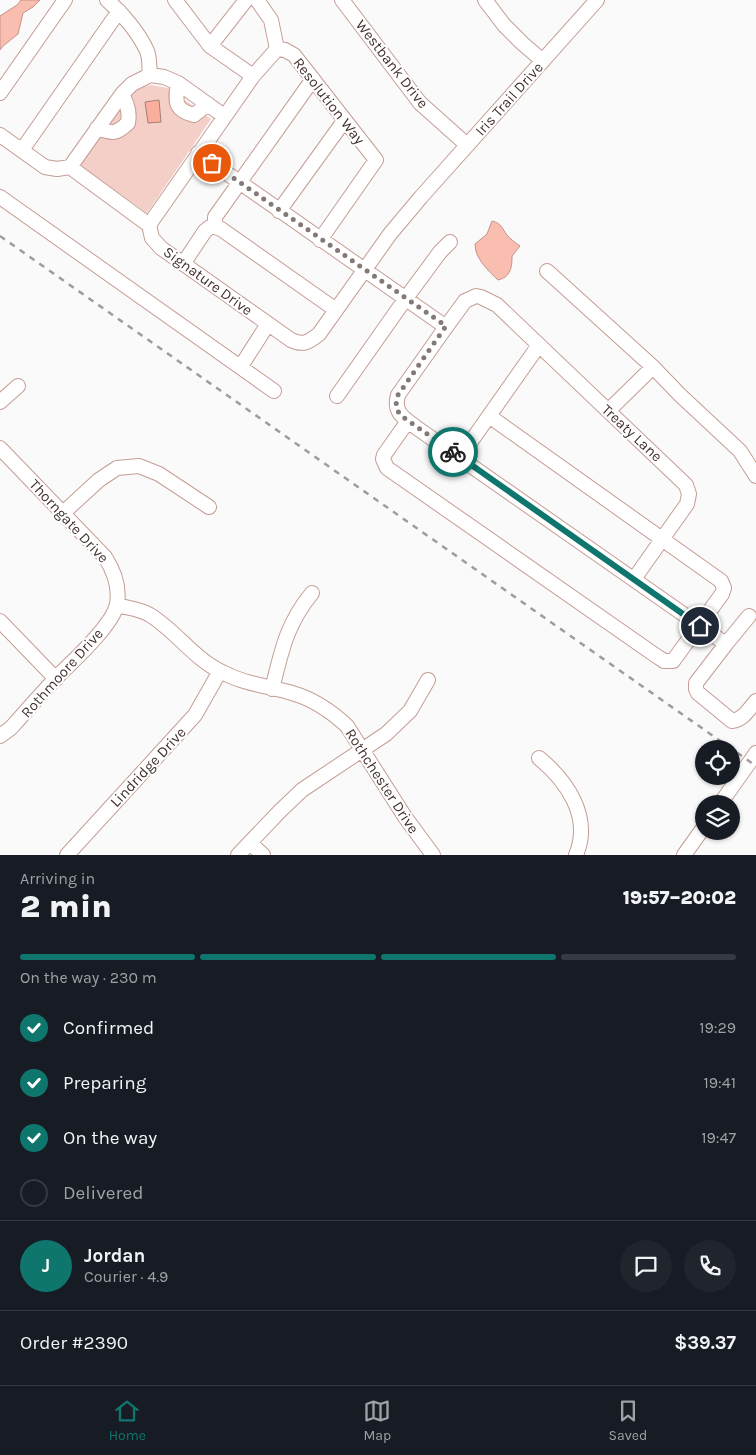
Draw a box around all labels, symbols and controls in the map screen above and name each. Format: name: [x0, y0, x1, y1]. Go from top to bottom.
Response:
street label: Westbank Drive: [352, 16, 432, 112]
street label: Resolution Way: [289, 54, 369, 148]
street label: Iris Trail Drive: [471, 58, 547, 140]
pin: [191, 142, 233, 184]
icon: bag: [198, 149, 226, 177]
street label: Signature Drive: [160, 243, 256, 319]
street label: Treaty Lane: [598, 400, 666, 466]
courier: [428, 427, 478, 477]
icon: bike: [439, 438, 467, 466]
street label: Thorngate Drive: [26, 475, 112, 567]
pin: [679, 605, 721, 647]
icon: home: [686, 612, 714, 640]
street label: Rothmoore Drive: [17, 625, 107, 721]
street label: Lindridge Drive: [106, 723, 190, 811]
street label: Rothchester Drive: [341, 725, 423, 837]
map controls: [695, 740, 740, 840]
button: locate: [695, 740, 740, 785]
button: layers: [695, 795, 740, 840]
text: Arriving in: [20, 869, 95, 888]
text: 19:57–20:02: [623, 887, 736, 909]
text: 2 min: [20, 888, 112, 925]
text: On the way · 230 m: [20, 968, 157, 987]
icon: check: [20, 1014, 48, 1042]
text: Confirmed: [63, 1017, 154, 1039]
text: 19:29: [699, 1018, 736, 1037]
icon: check: [20, 1069, 48, 1097]
text: Preparing: [63, 1072, 146, 1094]
text: 19:41: [704, 1073, 736, 1092]
icon: check: [20, 1124, 48, 1152]
text: On the way: [63, 1127, 157, 1149]
text: 19:47: [701, 1128, 736, 1147]
text: Delivered: [63, 1182, 143, 1204]
button: chat: [620, 1240, 672, 1292]
button: phone: [684, 1240, 736, 1292]
text: Jordan: [84, 1245, 145, 1267]
text: J: [42, 1255, 50, 1277]
text: Courier · 4.9: [84, 1267, 168, 1286]
text: Order #2390: [20, 1332, 128, 1354]
text: $39.37: [674, 1332, 736, 1354]
tab: Home: [109, 1397, 146, 1444]
tab: Map: [363, 1397, 391, 1444]
tab: Saved: [609, 1397, 647, 1444]

